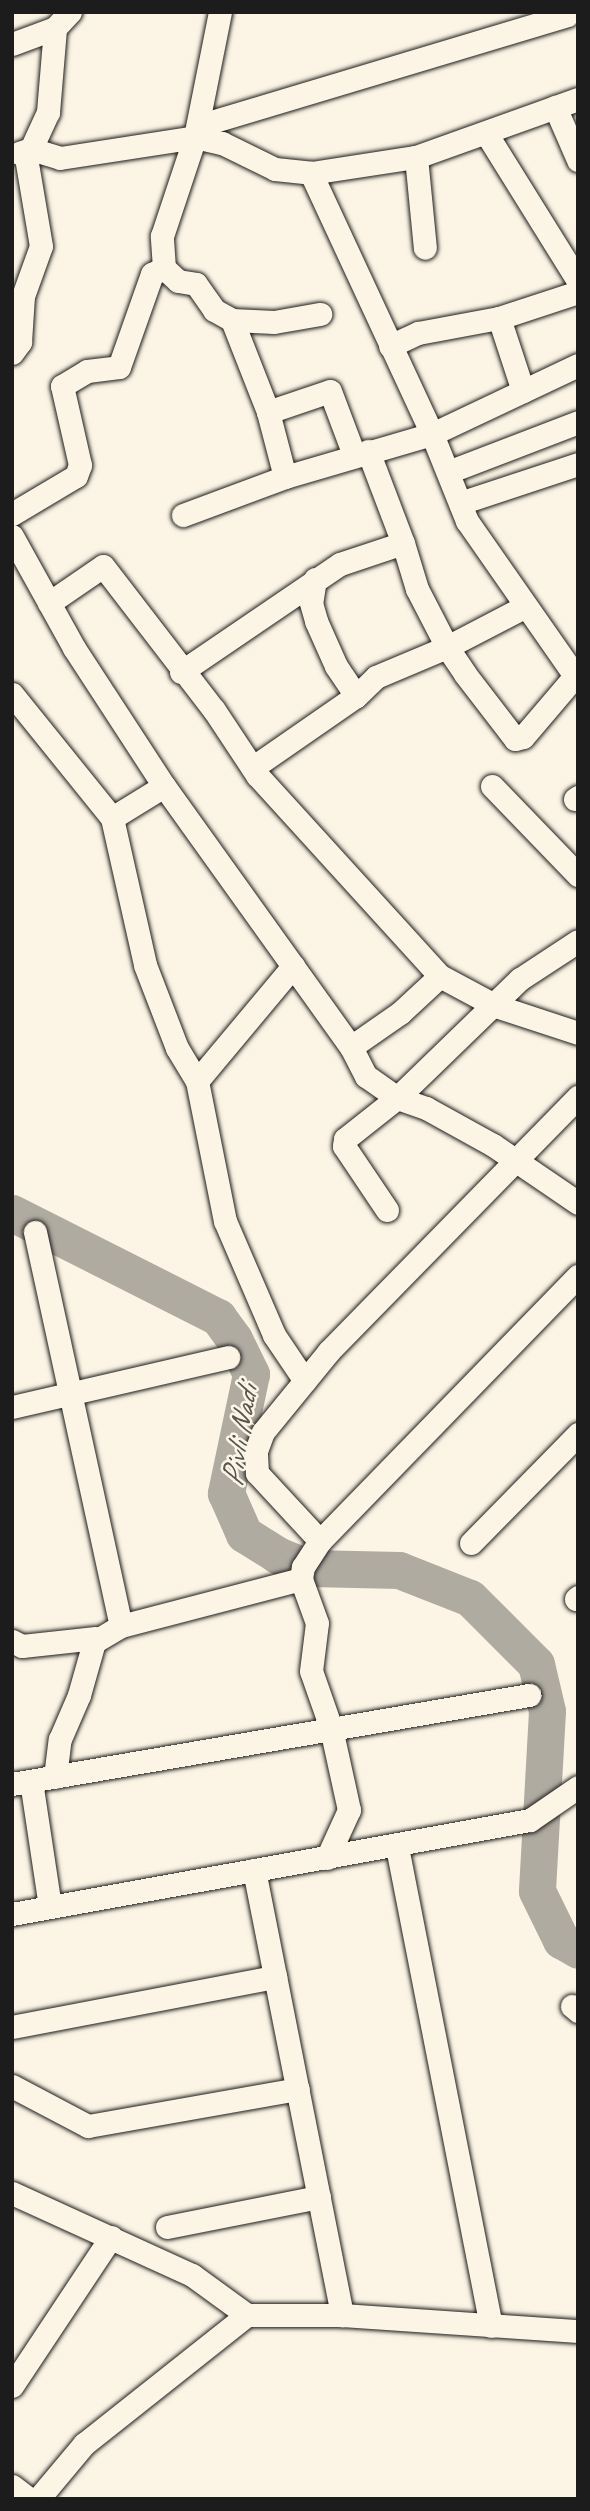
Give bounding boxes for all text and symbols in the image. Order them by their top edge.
water label: Pivli Nadi [213,1382,267,1490]

